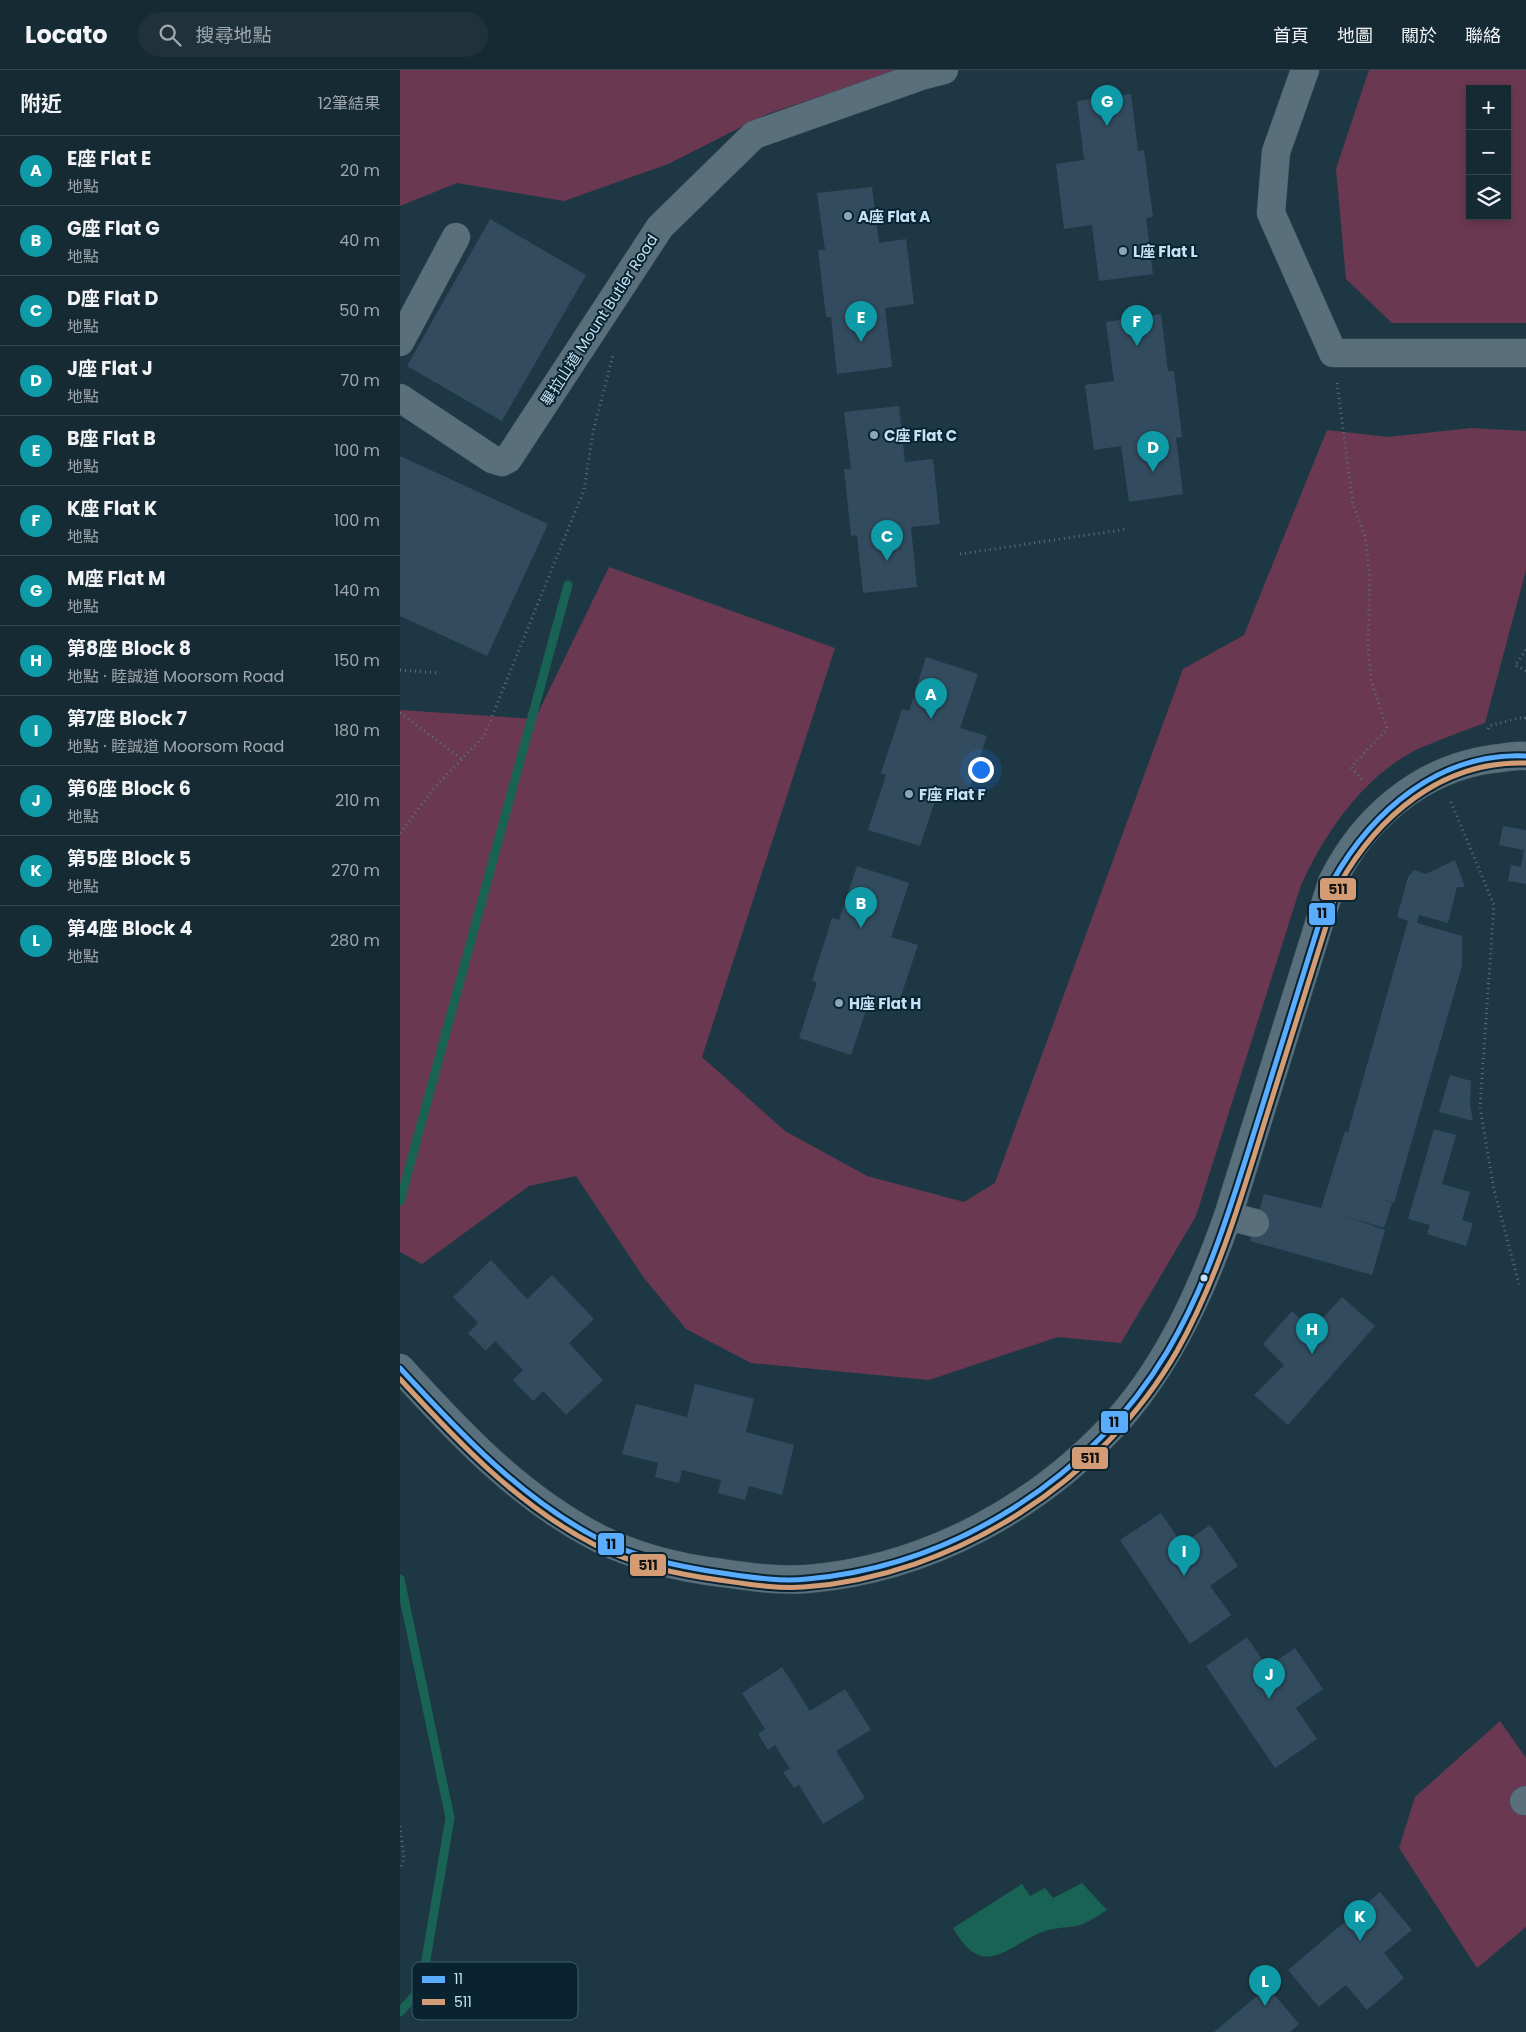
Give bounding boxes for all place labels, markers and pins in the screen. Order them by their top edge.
pin: G [1091,85,1123,126]
place label: A座 Flat A [858,206,930,227]
marker: A座 Flat A [842,210,854,222]
place label: L座 Flat L [1133,241,1198,262]
marker: L座 Flat L [1117,245,1129,257]
pin: E [845,301,877,342]
pin: F [1121,305,1153,346]
place label: C座 Flat C [884,425,957,446]
marker: C座 Flat C [868,429,880,441]
pin: D [1137,431,1169,472]
pin: C [871,520,903,561]
pin: A [915,678,947,719]
place label: F座 Flat F [919,784,986,805]
marker: F座 Flat F [903,788,915,800]
pin: B [845,887,877,928]
place label: H座 Flat H [849,993,921,1014]
marker: H座 Flat H [833,997,845,1009]
unlabelled marker [1199,1273,1209,1283]
pin: H [1296,1313,1328,1354]
pin: I [1168,1535,1200,1576]
pin: J [1253,1658,1285,1699]
pin: K [1344,1900,1376,1941]
pin: L [1249,1965,1281,2006]

